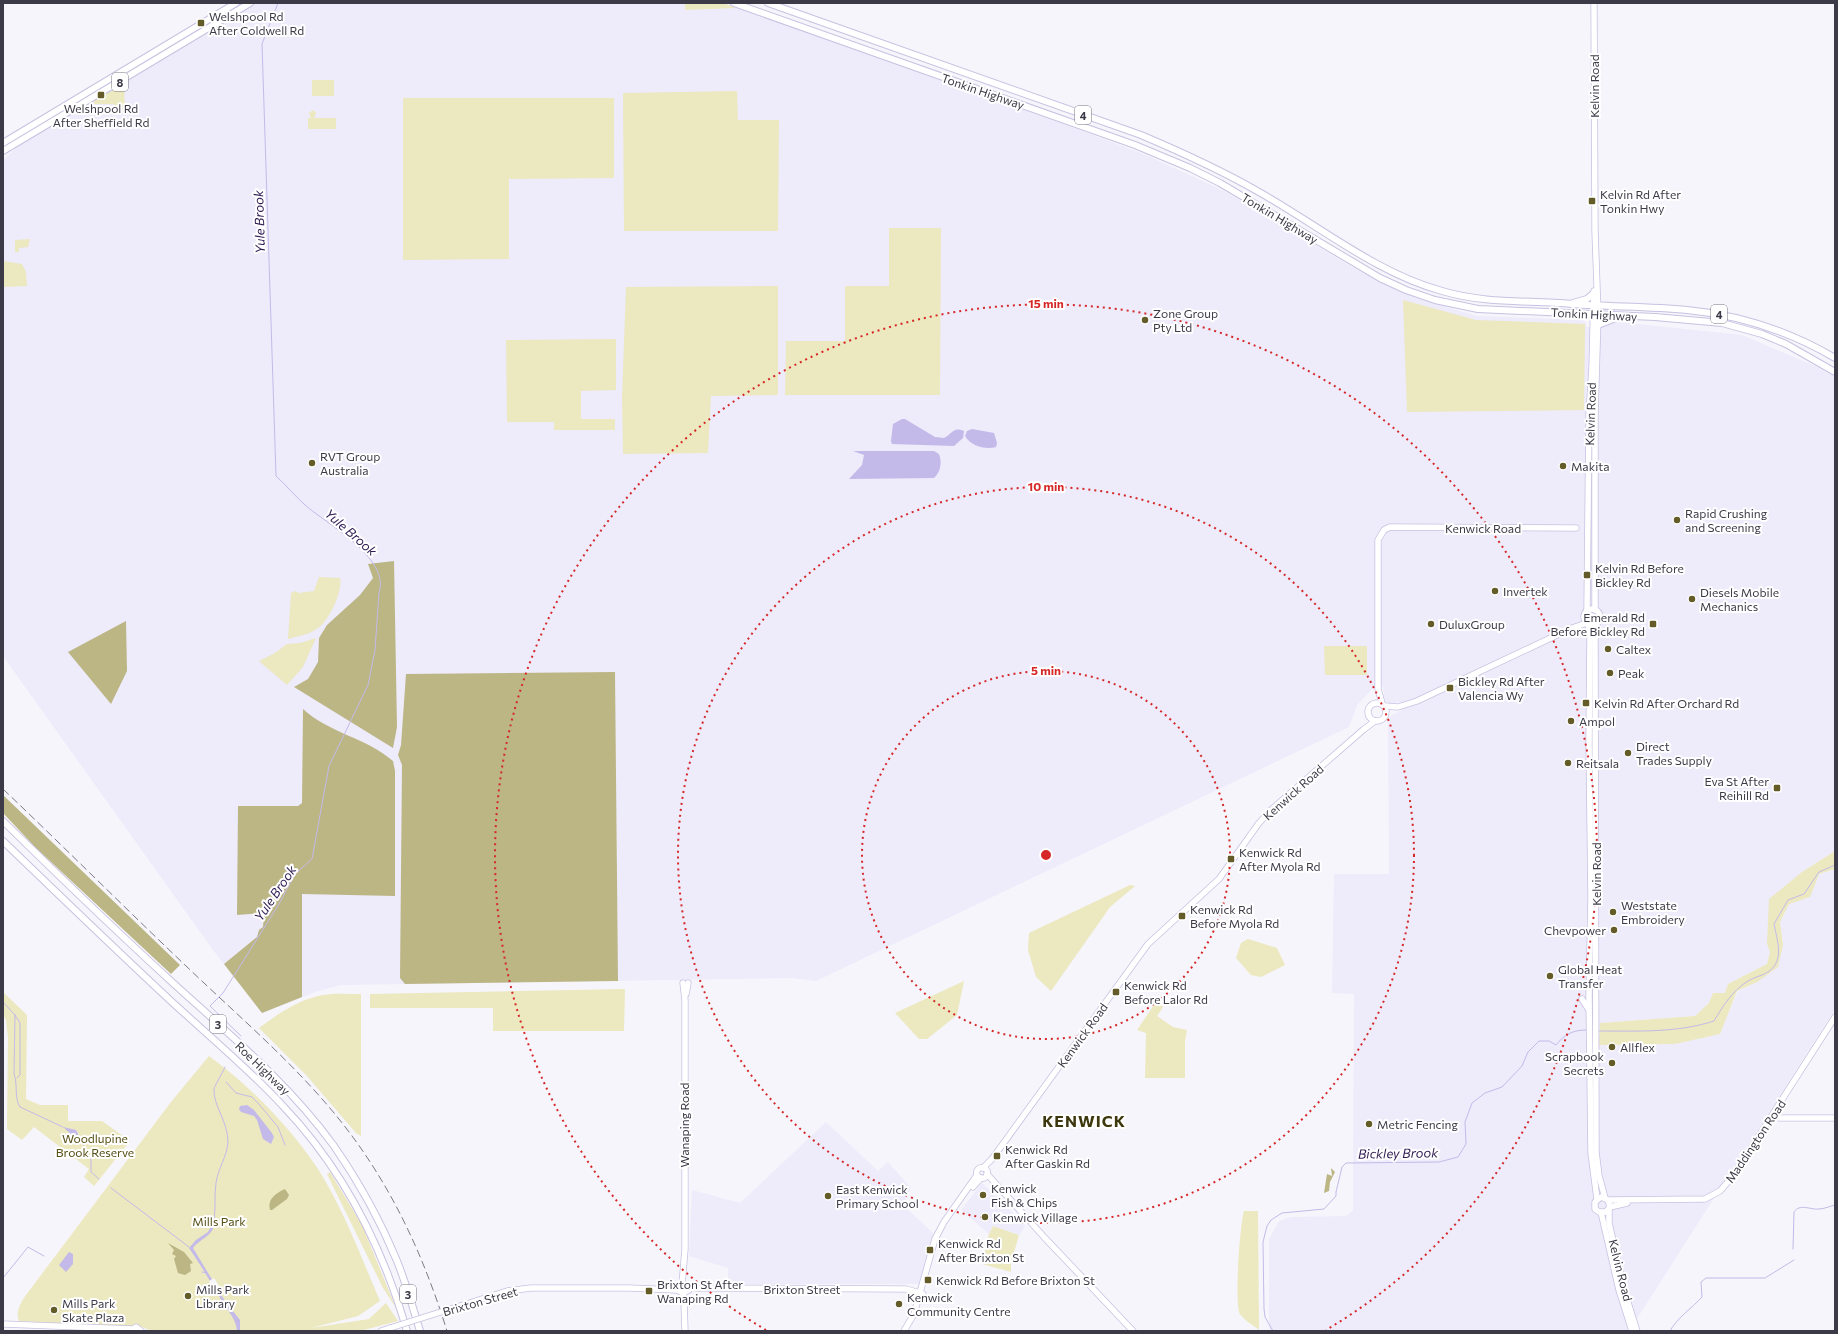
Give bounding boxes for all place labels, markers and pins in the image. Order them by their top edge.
place label: Welshpool Rd After Coldwell Rd [209,9,304,37]
marker: Welshpool Rd After Coldwell Rd [196,18,206,28]
marker: Welshpool Rd After Sheffield Rd [96,90,106,100]
place label: Welshpool Rd After Sheffield Rd [53,101,149,129]
place label: Kelvin Rd After Tonkin Hwy [1600,187,1681,215]
marker: Kelvin Rd After Tonkin Hwy [1587,196,1597,206]
place label: Zone Group Pty Ltd [1153,306,1218,334]
marker: Zone Group Pty Ltd [1140,315,1150,325]
place label: RVT Group Australia [320,449,380,477]
marker: RVT Group Australia [307,458,317,468]
place label: Makita [1571,459,1609,473]
marker: Makita [1558,461,1568,471]
place label: Rapid Crushing and Screening [1685,506,1768,534]
marker: Rapid Crushing and Screening [1672,515,1682,525]
place label: Kelvin Rd Before Bickley Rd [1595,561,1684,589]
marker: Kelvin Rd Before Bickley Rd [1582,570,1592,580]
place label: Invertek [1503,584,1548,598]
place label: Diesels Mobile Mechanics [1700,585,1779,613]
marker: Invertek [1490,586,1500,596]
marker: Diesels Mobile Mechanics [1687,594,1697,604]
place label: Emerald Rd Before Bickley Rd [1551,610,1645,638]
place label: DuluxGroup [1439,617,1505,631]
marker: DuluxGroup [1426,619,1436,629]
marker: Emerald Rd Before Bickley Rd [1648,619,1658,629]
place label: Caltex [1616,642,1652,656]
marker: Caltex [1603,644,1613,654]
place label: Peak [1618,666,1645,680]
marker: Peak [1605,668,1615,678]
place label: Bickley Rd After Valencia Wy [1458,674,1545,702]
marker: Bickley Rd After Valencia Wy [1445,683,1455,693]
place label: Kelvin Rd After Orchard Rd [1594,696,1739,710]
marker: Kelvin Rd After Orchard Rd [1581,698,1591,708]
place label: Ampol [1579,714,1615,728]
marker: Ampol [1566,716,1576,726]
place label: Direct Trades Supply [1636,739,1712,767]
marker: Direct Trades Supply [1623,748,1633,758]
place label: Reitsala [1576,756,1619,770]
marker: Reitsala [1563,758,1573,768]
place label: Eva St After Reihill Rd [1705,774,1769,802]
marker: Eva St After Reihill Rd [1772,783,1782,793]
place label: Kenwick Rd After Myola Rd [1239,845,1321,873]
centre of rings [1039,848,1053,862]
marker: Kenwick Rd After Myola Rd [1226,854,1236,864]
place label: Weststate Embroidery [1621,898,1685,926]
place label: Kenwick Rd Before Myola Rd [1190,902,1279,930]
marker: Weststate Embroidery [1608,907,1618,917]
marker: Kenwick Rd Before Myola Rd [1177,911,1187,921]
place label: Chevpower [1544,923,1606,937]
marker: Chevpower [1609,925,1619,935]
place label: Global Heat Transfer [1558,962,1622,990]
marker: Global Heat Transfer [1545,971,1555,981]
place label: Kenwick Rd Before Lalor Rd [1124,978,1208,1006]
marker: Kenwick Rd Before Lalor Rd [1111,987,1121,997]
place label: Allflex [1620,1040,1656,1054]
marker: Allflex [1607,1042,1617,1052]
place label: Scrapbook Secrets [1545,1049,1604,1077]
marker: Scrapbook Secrets [1607,1058,1617,1068]
place label: Metric Fencing [1377,1117,1458,1131]
marker: Metric Fencing [1364,1119,1374,1129]
place label: Kenwick Rd After Gaskin Rd [1005,1142,1090,1170]
marker: Kenwick Rd After Gaskin Rd [992,1151,1002,1161]
place label: Kenwick Fish & Chips [991,1181,1057,1209]
place label: East Kenwick Primary School [836,1182,919,1210]
marker: Kenwick Fish & Chips [978,1190,988,1200]
marker: East Kenwick Primary School [823,1191,833,1201]
place label: Kenwick Village [993,1210,1078,1224]
marker: Kenwick Village [980,1212,990,1222]
place label: Kenwick Rd After Brixton St [938,1236,1024,1264]
marker: Kenwick Rd After Brixton St [925,1245,935,1255]
place label: Kenwick Rd Before Brixton St [936,1273,1095,1287]
marker: Kenwick Rd Before Brixton St [923,1275,933,1285]
place label: Brixton St After Wanaping Rd [657,1277,743,1305]
place label: Mills Park Library [196,1282,250,1310]
marker: Brixton St After Wanaping Rd [644,1286,654,1296]
place label: Kenwick Community Centre [907,1290,1011,1318]
marker: Mills Park Library [183,1291,193,1301]
place label: Mills Park Skate Plaza [62,1296,124,1324]
marker: Kenwick Community Centre [894,1299,904,1309]
marker: Mills Park Skate Plaza [49,1305,59,1315]

